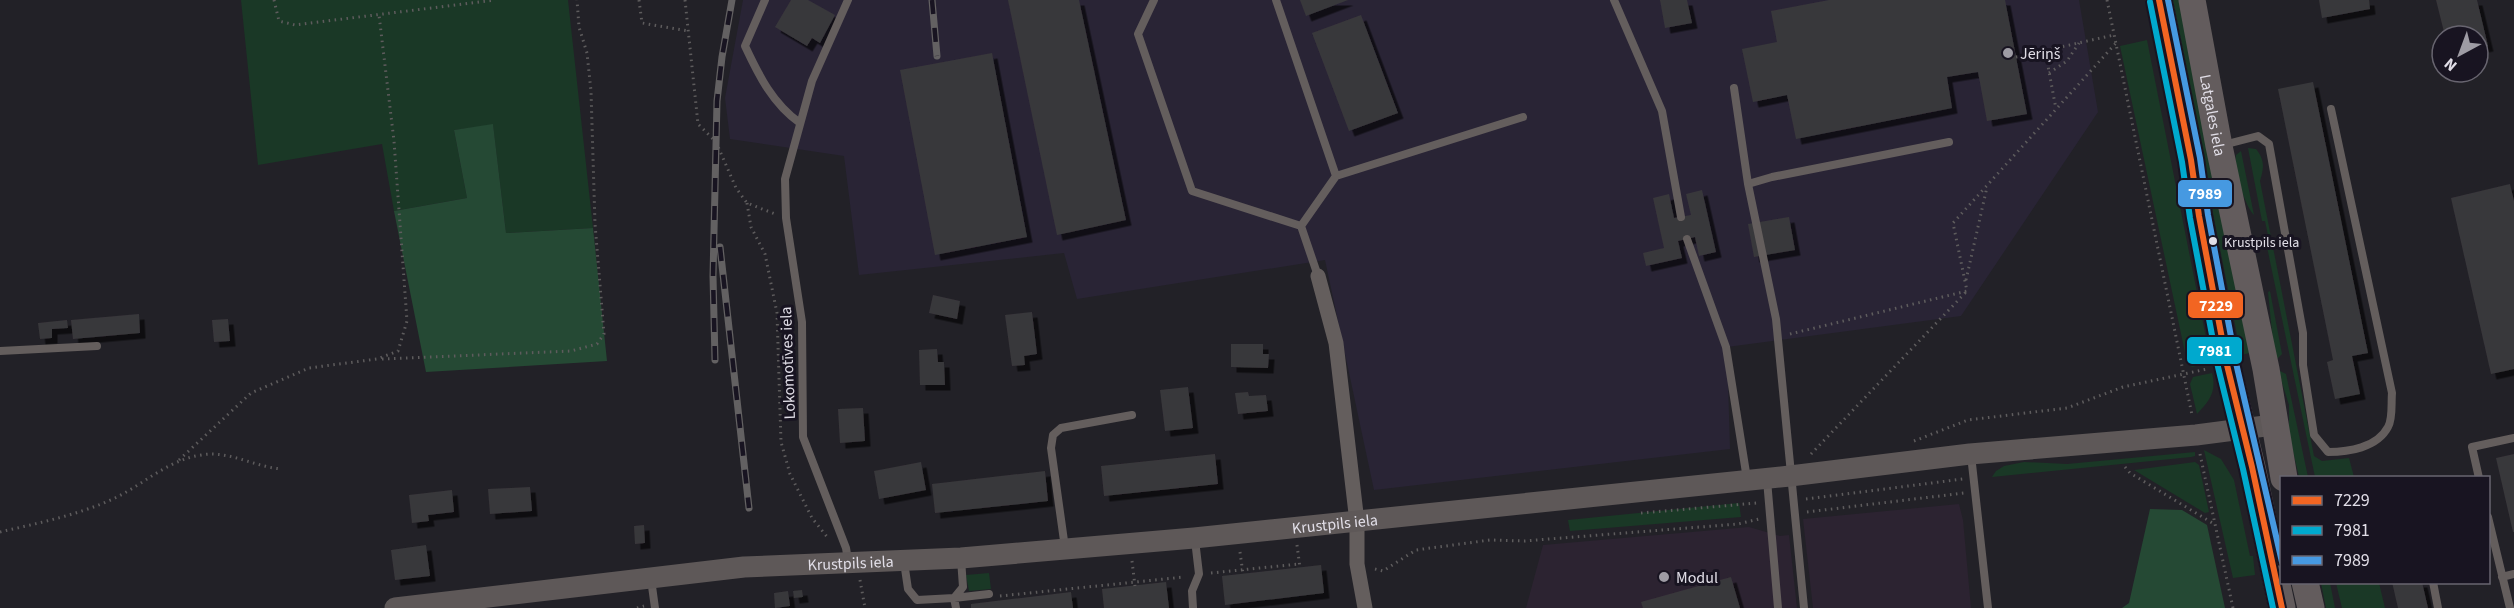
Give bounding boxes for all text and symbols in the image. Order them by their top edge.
north arrow [2430,24,2490,84]
place label: Jēriņš [2020,43,2061,65]
marker: Jēriņš [2001,46,2015,60]
text: N [2440,53,2462,76]
street label: Latgales iela [2194,73,2231,158]
line badge: 7989 [2177,179,2233,208]
text: 7989 [2188,183,2222,205]
place label: Krustpils iela [2224,233,2299,253]
marker: Krustpils iela [2207,235,2219,247]
line badge: 7229 [2187,291,2244,319]
text: 7229 [2199,295,2233,317]
street label: Lokomotīves iela [775,306,801,420]
line badge: 7981 [2186,336,2243,365]
text: 7981 [2198,340,2232,362]
legend [2280,476,2490,584]
text: 7229 [2334,488,2370,513]
street label: Krustpils iela [1291,509,1379,540]
text: 7981 [2334,518,2370,543]
text: 7989 [2334,548,2370,573]
street label: Krustpils iela [807,551,894,576]
place label: Modul [1676,567,1718,589]
marker: Modul [1657,570,1671,584]

